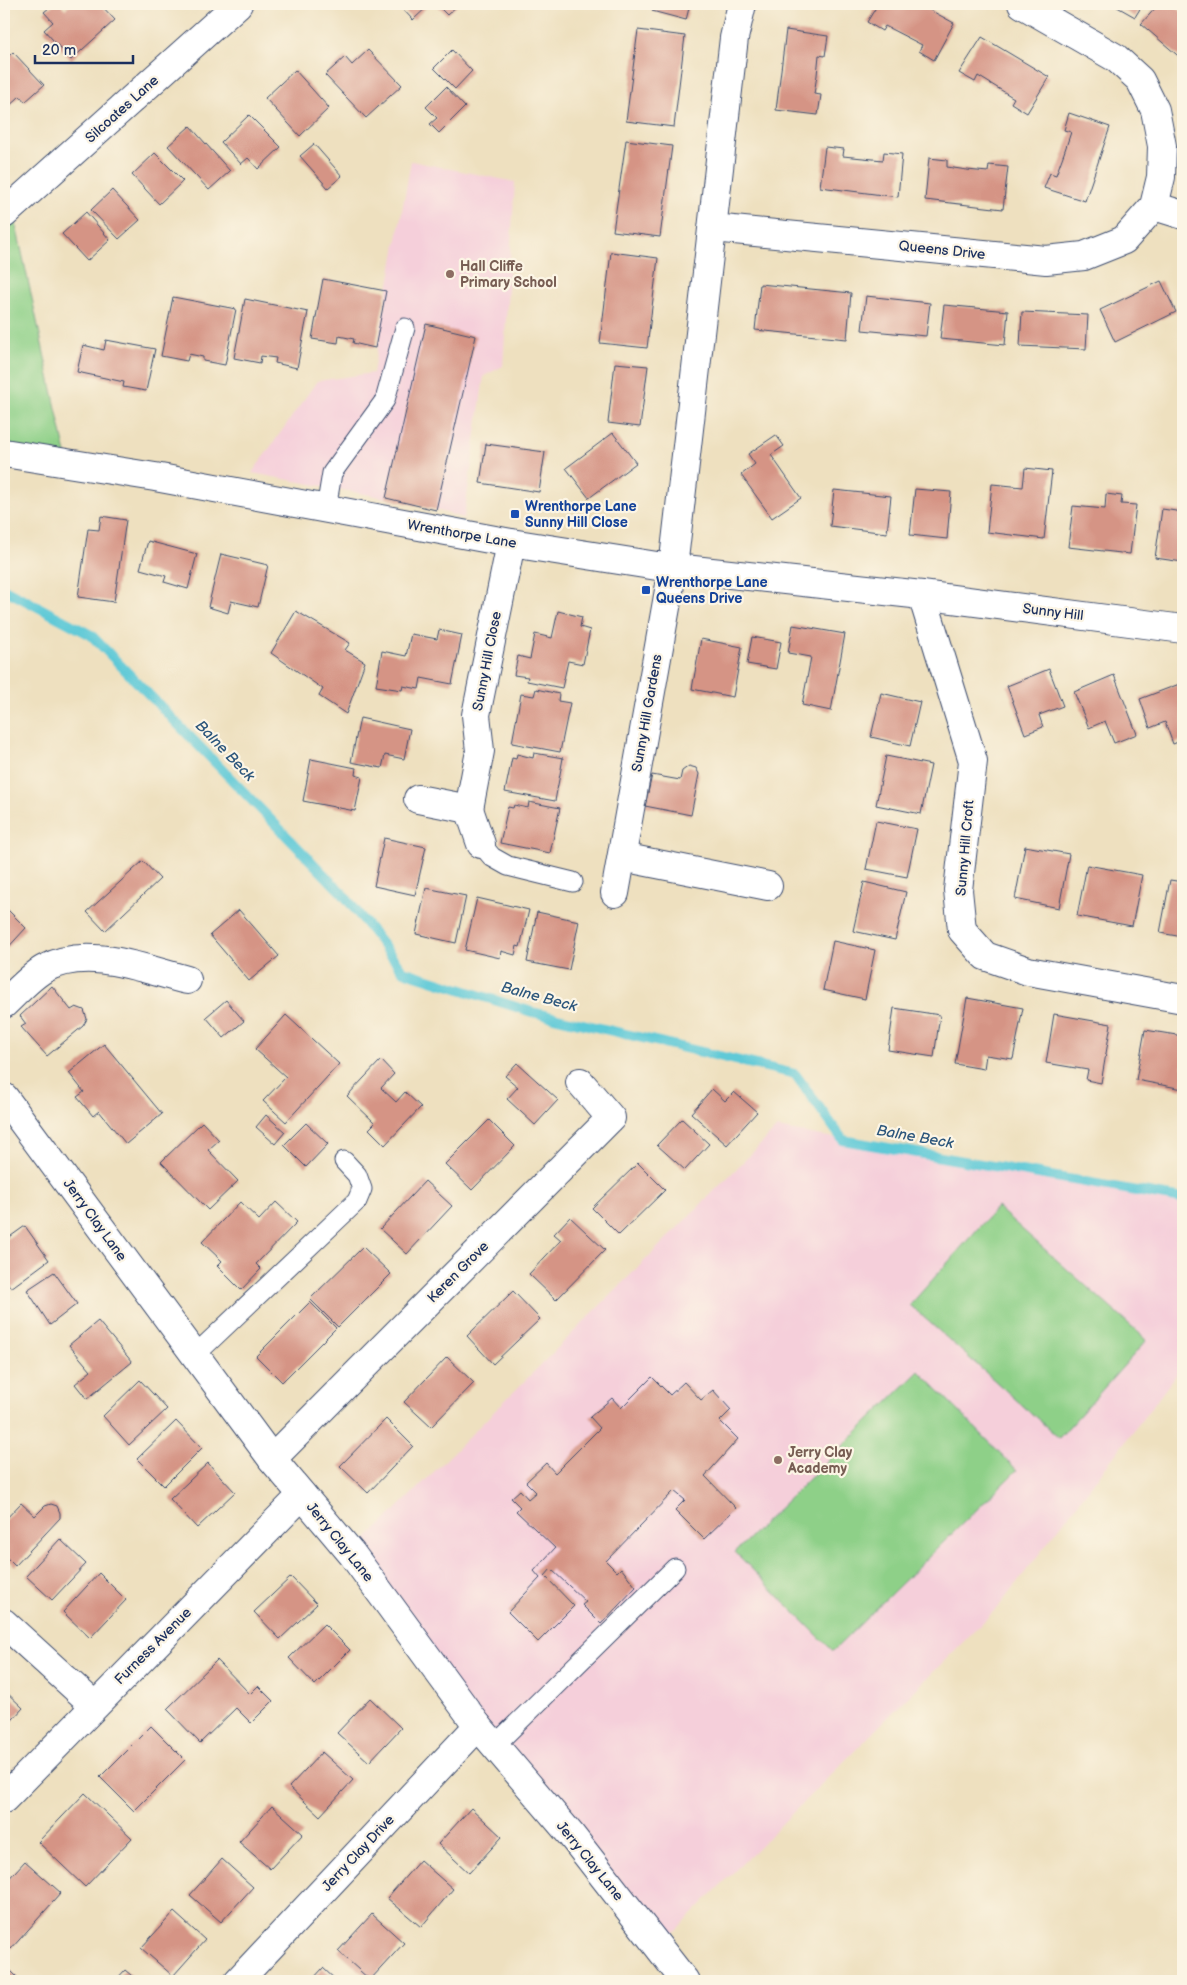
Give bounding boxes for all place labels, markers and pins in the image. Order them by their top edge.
place label: Hall Cliffe Primary School [460,258,557,291]
marker: Hall Cliffe Primary School [444,268,456,280]
place label: Wrenthorpe Lane Sunny Hill Close [525,498,637,531]
marker: Wrenthorpe Lane Sunny Hill Close [509,508,521,520]
place label: Wrenthorpe Lane Queens Drive [656,574,768,607]
marker: Wrenthorpe Lane Queens Drive [640,584,652,596]
place label: Jerry Clay Academy [787,1444,853,1477]
marker: Jerry Clay Academy [772,1454,784,1466]

